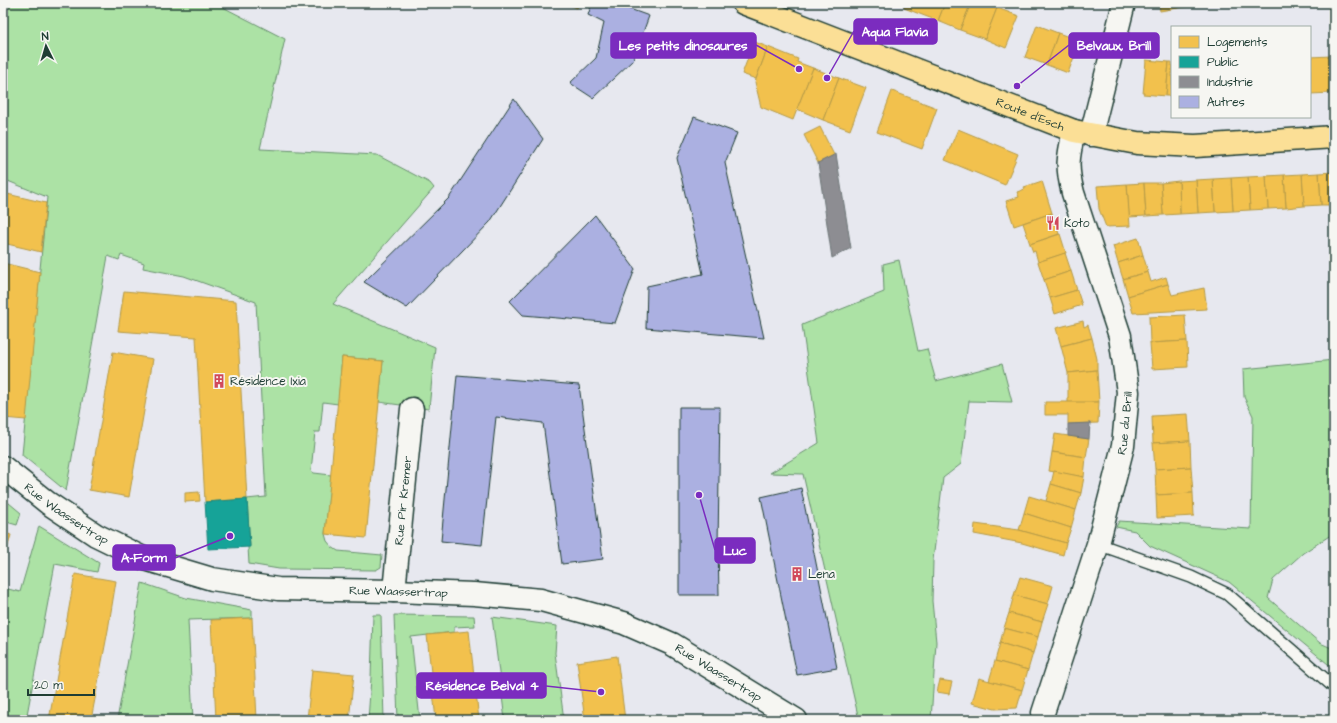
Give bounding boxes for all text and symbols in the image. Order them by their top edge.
callout: Aqua Flavia [854,19,937,44]
text: Aqua Flavia [862,23,929,42]
north arrow [26,26,66,66]
legend [1171,26,1311,118]
text: N [41,29,49,44]
callout: Les petits dinosaures [611,33,756,58]
callout: Belvaux, Brill [1069,33,1159,58]
text: Logements [1207,34,1267,52]
text: Les petits dinosaures [618,37,748,56]
text: Belvaux, Brill [1077,37,1151,55]
text: Public [1207,54,1239,71]
text: Industrie [1207,74,1253,91]
street label: Route d'Esch [993,94,1067,136]
text: Autres [1207,94,1245,111]
restaurant icon: Koto [1045,215,1061,231]
place label: Koto [1064,215,1090,232]
building icon: Résidence Ixia [211,373,227,389]
place label: Résidence Ixia [230,373,306,390]
street label: Rue du Brill [1113,390,1137,457]
street label: Rue Pir Kremer [391,455,416,546]
street label: Rue Waassertrap [20,479,112,549]
callout: Luc [715,538,755,563]
text: Luc [723,542,748,560]
callout: A-Form [113,545,175,570]
text: A-Form [121,549,168,567]
building icon: Lena [789,566,805,582]
place label: Lena [808,566,835,583]
street label: Rue Waassertrap [349,582,448,602]
street label: Rue Waassertrap [672,640,765,706]
scale bar [28,671,94,697]
callout: Résidence Belval 4 [417,673,546,698]
text: 20 m [34,677,63,694]
text: Résidence Belval 4 [425,677,539,695]

